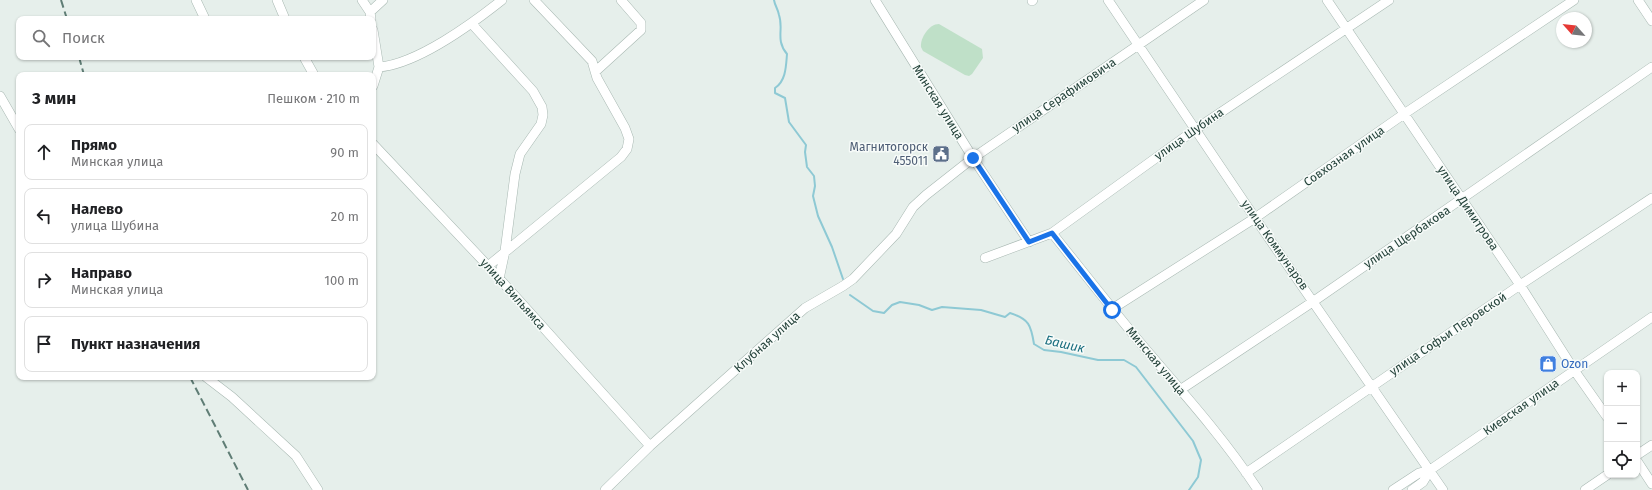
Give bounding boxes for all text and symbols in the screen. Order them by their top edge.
north arrow [1556,12,1592,48]
search box [16,16,376,60]
icon: search [30,27,52,49]
text: Поиск [62,29,105,47]
street label: улица Серафимовича [1009,55,1119,135]
street label: Минская улица [909,62,967,142]
text: 3 мин [32,88,76,109]
text: Пешком · 210 m [267,91,360,106]
street label: улица Шубина [1152,105,1226,163]
street label: Совхозная улица [1301,123,1387,189]
text: Прямо [71,136,117,154]
place label: Магнитогорск 455011 [850,140,929,168]
icon: ahead [33,141,55,163]
public building icon: Магнитогорск 455011 [931,144,951,164]
text: 90 m [330,145,359,160]
route end [964,149,982,167]
text: Минская улица [71,154,163,169]
street label: улица Димитрова [1434,163,1502,253]
street label: улица Коммунаров [1239,197,1312,293]
text: Налево [71,200,123,218]
street label: улица Щербакова [1361,203,1453,271]
icon: left [33,205,55,227]
text: 20 m [331,209,359,224]
text: улица Шубина [71,218,159,233]
street label: улица Вильямса [477,256,549,332]
text: Направо [71,264,132,282]
icon: right [33,269,55,291]
text: 100 m [324,273,359,288]
text: Минская улица [71,282,163,297]
street label: улица Софьи Перовской [1387,290,1509,378]
route start [1103,301,1121,319]
street label: Клубная улица [731,309,803,375]
street label: Минская улица [1123,324,1189,398]
water label: Башик [1044,332,1086,356]
icon: arrive [33,333,55,355]
text: Пункт назначения [71,335,200,353]
shop icon: Ozon [1538,354,1558,374]
place label: Ozon [1561,357,1588,371]
map controls [1604,370,1640,478]
button: + [1604,370,1640,406]
street label: Киевская улица [1481,376,1561,438]
button: − [1604,406,1640,442]
button: locate [1604,442,1640,478]

